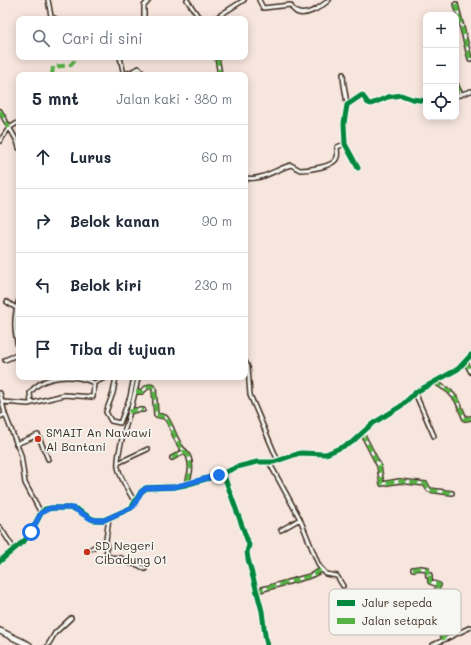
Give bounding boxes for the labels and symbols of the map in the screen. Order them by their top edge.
place label: SMAIT An Nawawi Al Bantani [46,424,151,454]
marker: SMAIT An Nawawi Al Bantani [33,434,43,444]
route end [210,466,228,484]
route start [22,523,40,541]
place label: SD Negeri Cibadung 01 [95,537,167,567]
marker: SD Negeri Cibadung 01 [82,547,92,557]
legend [329,589,461,635]
text: Jalur sepeda [362,595,432,610]
text: Jalan setapak [362,613,438,628]

